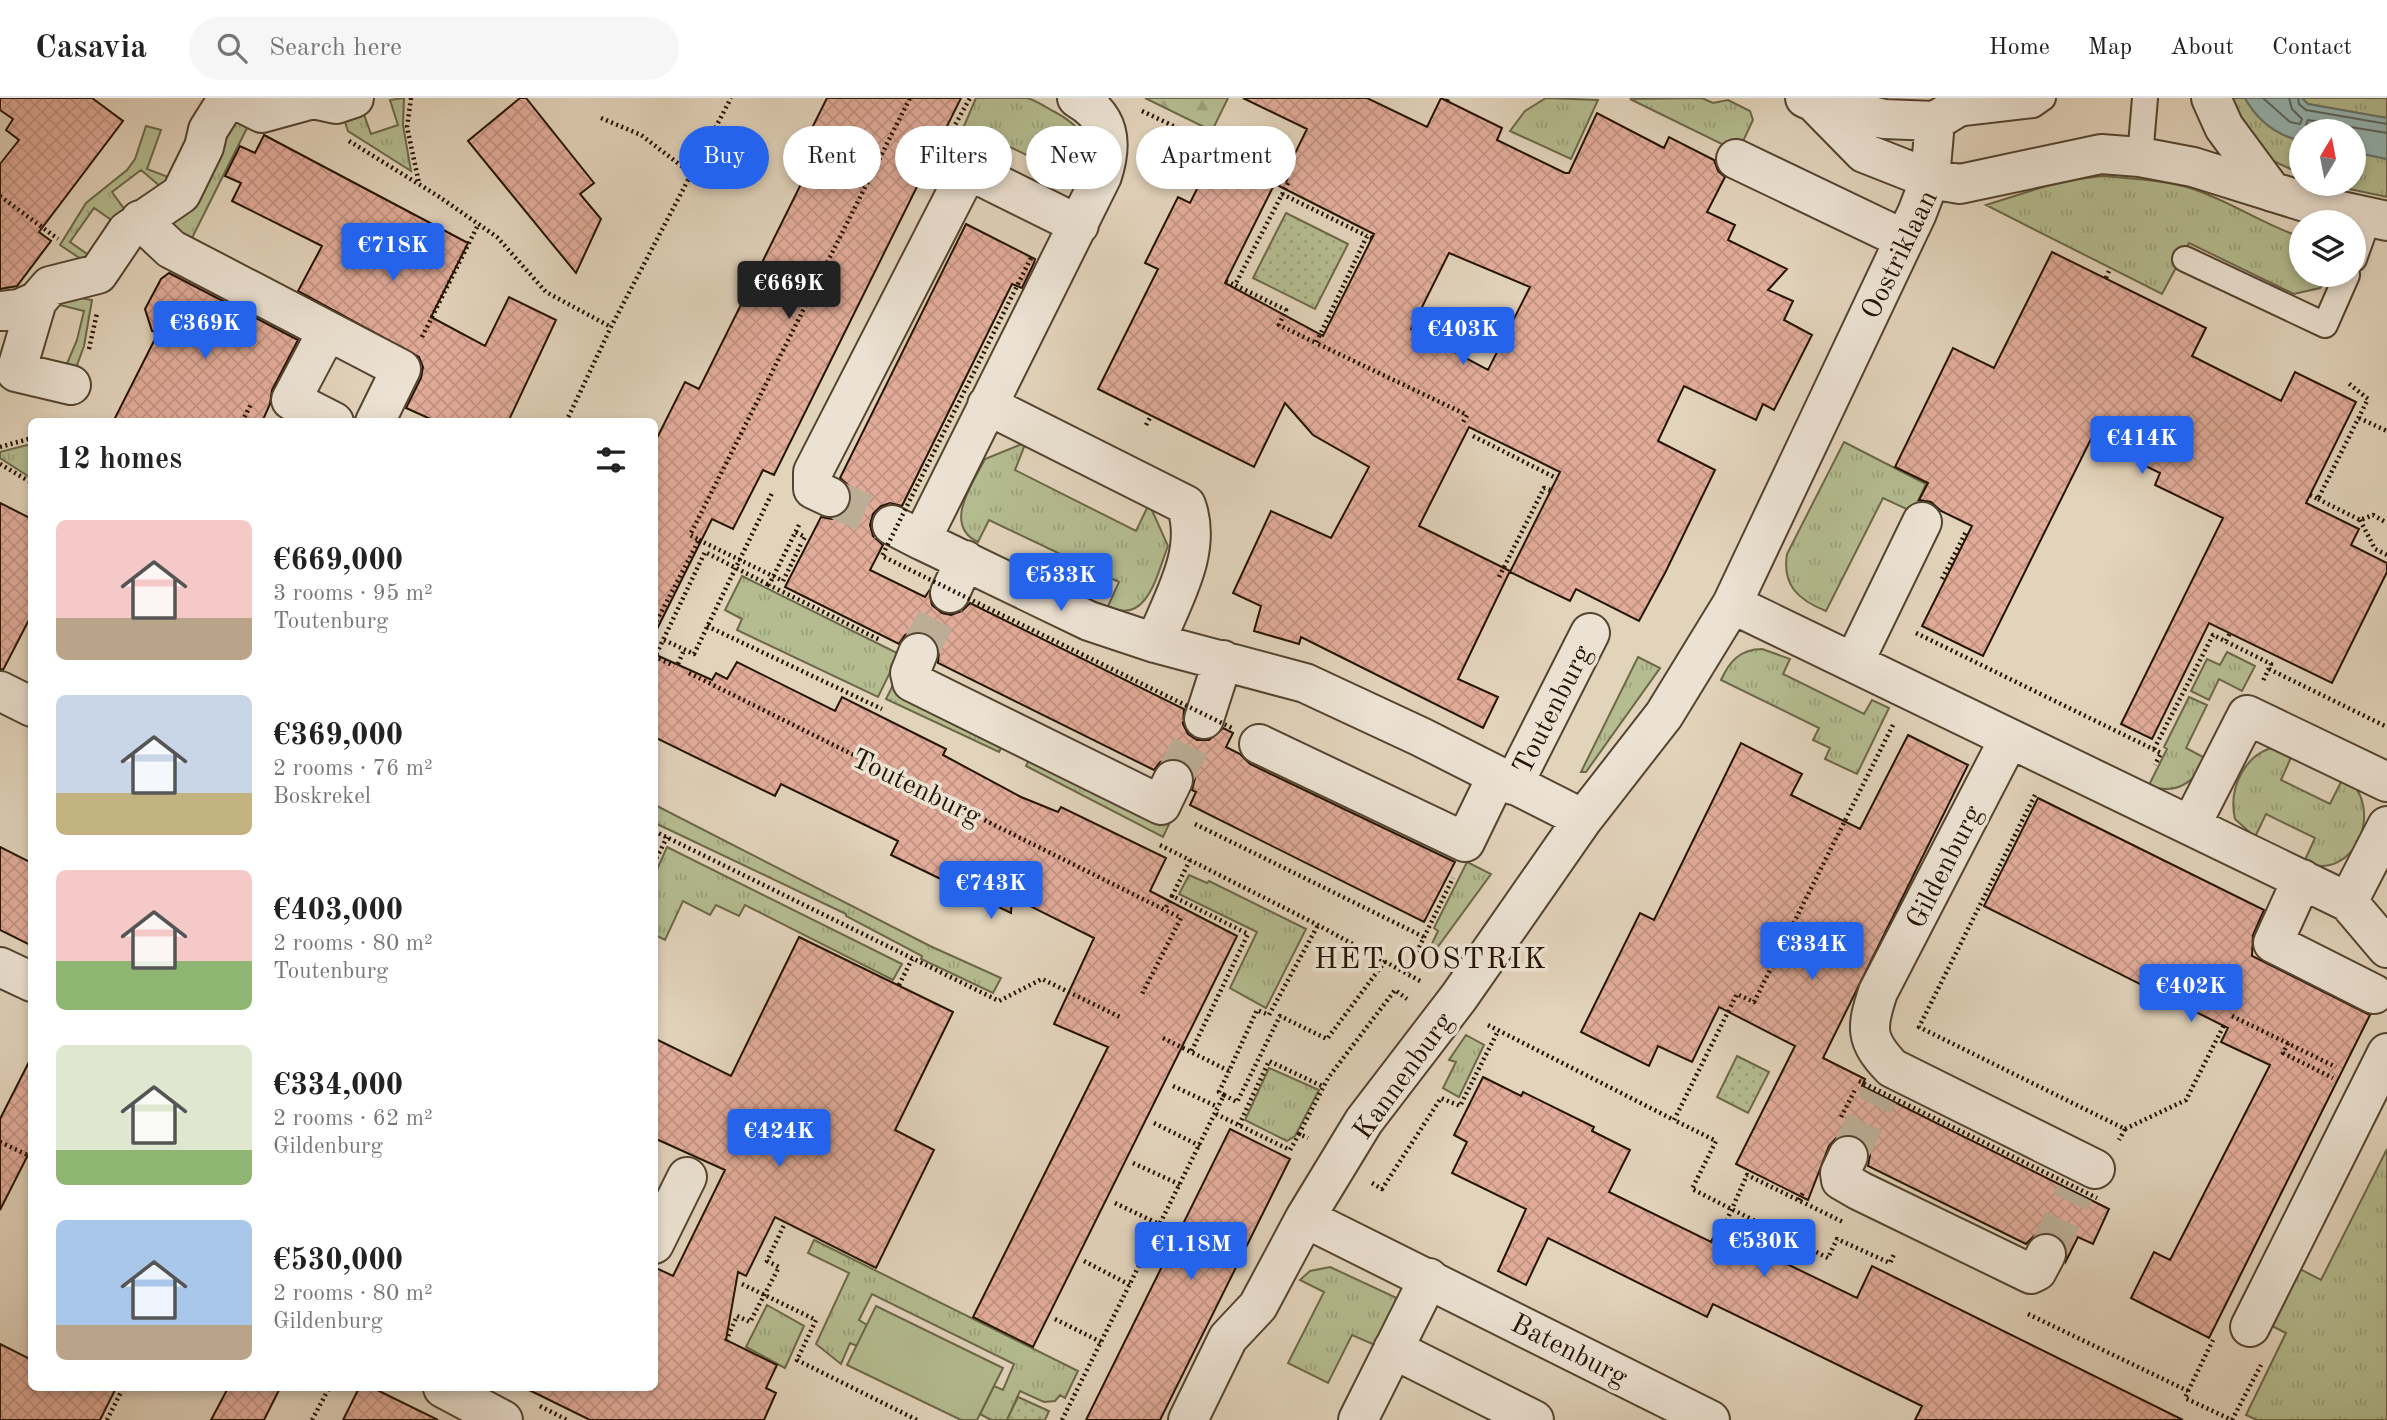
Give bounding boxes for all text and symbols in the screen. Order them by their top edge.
search box [189,17,679,80]
icon: search [213,29,251,67]
text: Casavia [35,32,147,65]
text: Search here [269,35,402,61]
text: Home [1989,36,2050,60]
text: Map [2088,36,2132,60]
text: About [2170,36,2234,60]
text: Contact [2272,36,2352,60]
north arrow [2289,119,2366,196]
map controls [2289,119,2366,287]
chip: Buy [679,126,769,189]
chip: Rent [783,126,881,189]
chip: Filters [895,126,1012,189]
chip: New [1026,126,1122,189]
chip: Apartment [1136,126,1296,189]
street label: Oostriklaan [1858,187,1944,324]
button: layers [2289,210,2366,287]
pin: €718K [344,223,442,283]
text: €718K [357,234,429,257]
pin: €669K [740,262,838,321]
text: €669K [753,272,825,295]
pin: €369K [156,302,254,361]
pin: €403K [1414,308,1512,367]
text: €369K [169,312,241,335]
text: €403K [1427,318,1499,341]
pin: €414K [2093,416,2191,476]
text: €414K [2106,427,2178,450]
icon: filters [592,441,630,479]
text: 12 homes [56,445,182,475]
text: €669,000 [273,546,403,576]
icon: home [112,548,196,632]
pin: €533K [1012,554,1110,613]
text: €533K [1025,564,1097,587]
text: 3 rooms · 95 m² [273,582,433,605]
text: Toutenburg [273,610,389,633]
street label: Toutenburg [1509,641,1598,779]
text: €369,000 [273,721,403,751]
icon: home [112,723,196,807]
street label: Toutenburg [846,745,985,832]
text: 2 rooms · 76 m² [273,757,433,780]
text: Boskrekel [273,785,371,808]
street label: Gildenburg [1903,801,1989,933]
pin: €743K [942,862,1040,921]
text: €743K [955,872,1027,895]
text: €403,000 [273,896,403,926]
icon: home [112,898,196,982]
pin: €334K [1763,922,1861,982]
text: 2 rooms · 80 m² [273,932,433,955]
text: €334K [1776,933,1848,956]
district label: HET OOSTRIK [1314,945,1548,975]
text: Toutenburg [273,960,389,983]
pin: €402K [2142,964,2240,1024]
text: €402K [2155,975,2227,998]
street label: Kannenburg [1349,1008,1460,1145]
text: €334,000 [273,1071,403,1101]
icon: home [112,1073,196,1157]
text: 2 rooms · 62 m² [273,1107,433,1130]
pin: €424K [730,1110,828,1169]
text: €424K [743,1120,815,1143]
text: Gildenburg [273,1135,383,1158]
pin: €530K [1715,1220,1813,1279]
pin: €1.18M [1134,1222,1248,1282]
text: €530K [1728,1230,1800,1253]
text: €1.18M [1151,1233,1231,1256]
text: €530,000 [273,1246,403,1276]
icon: home [112,1248,196,1332]
text: 2 rooms · 80 m² [273,1282,433,1305]
text: Gildenburg [273,1310,383,1333]
street label: Batenburg [1506,1310,1632,1393]

